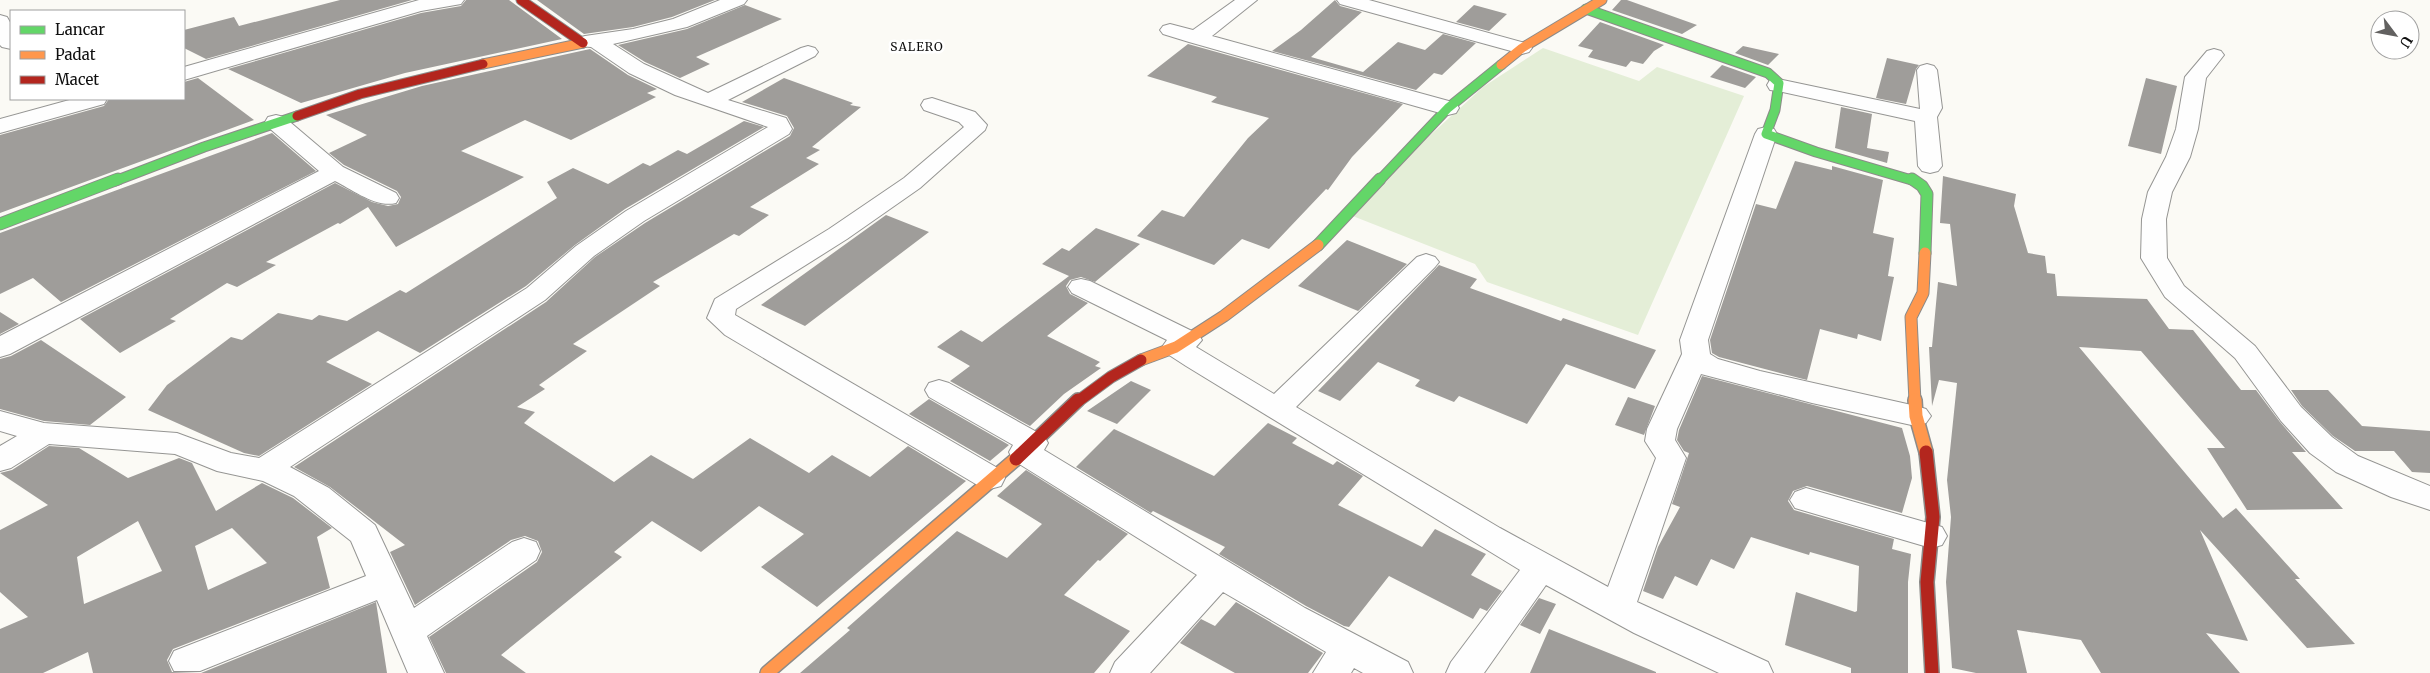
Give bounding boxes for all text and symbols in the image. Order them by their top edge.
legend [10,10,185,100]
north arrow [2370,10,2420,60]
text: Lancar [55,20,105,39]
text: U [2395,33,2416,52]
district label: SALERO [890,39,944,54]
text: Padat [55,45,96,64]
text: Macet [55,70,99,89]

